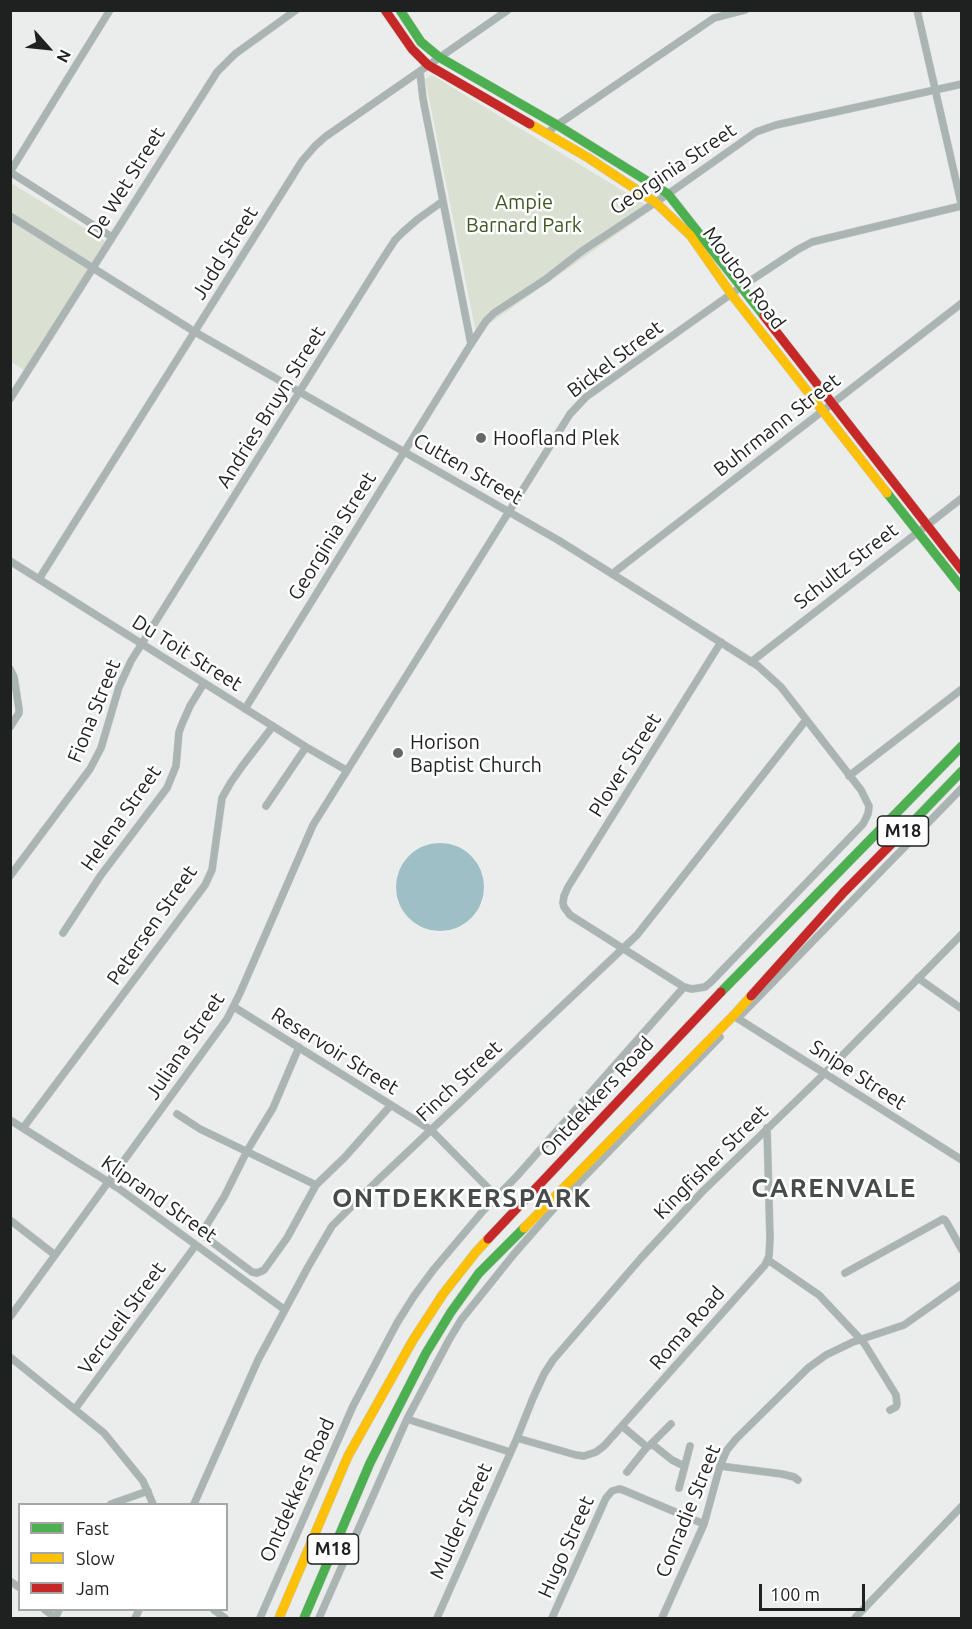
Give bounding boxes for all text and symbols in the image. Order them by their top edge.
north arrow [18,18,78,78]
text: N [53,47,75,66]
street label: Georginia Street [605,118,741,220]
street label: De Wet Street [82,123,170,243]
park label: Ampie Barnard Park [466,190,582,237]
street label: Judd Street [187,202,263,304]
street label: Mouton Road [698,222,790,334]
street label: Bickel Street [563,315,667,403]
street label: Andries Bruyn Street [212,322,330,492]
street label: Buhrmann Street [709,368,845,482]
place label: Hoofland Plek [493,426,620,450]
street label: Cutten Street [409,428,527,510]
marker: Hoofland Plek [474,431,488,445]
street label: Georginia Street [283,467,381,605]
street label: Schultz Street [789,518,903,614]
street label: Du Toit Street [128,610,246,696]
street label: Fiona Street [62,656,126,766]
street label: Plover Street [584,709,666,821]
place label: Horison Baptist Church [410,730,542,777]
marker: Horison Baptist Church [391,746,405,760]
street label: Helena Street [76,761,166,875]
road number: M18 [878,816,928,846]
street label: Petersen Street [102,861,202,989]
street label: Juliana Street [140,988,230,1104]
street label: Reservoir Street [267,1002,403,1100]
street label: Ontdekkers Road [535,1032,659,1162]
street label: Finch Street [411,1035,507,1127]
street label: Snipe Street [805,1035,911,1115]
street label: Kingfisher Street [649,1100,773,1224]
street label: Kliprand Street [97,1150,221,1248]
district label: CARENVALE [751,1172,917,1204]
district label: ONTDEKKERSPARK [332,1182,592,1214]
street label: Vercueil Street [73,1257,171,1379]
street label: Roma Road [644,1282,730,1374]
street label: Ontdekkers Road [254,1414,340,1566]
street label: Conradie Street [650,1441,726,1581]
street label: Mulder Street [425,1459,497,1583]
street label: Hugo Street [533,1492,599,1602]
legend [18,1503,228,1611]
text: Fast [76,1518,109,1538]
road number: M18 [308,1534,358,1564]
text: Slow [76,1548,115,1568]
scale bar [762,1572,868,1610]
text: Jam [76,1578,110,1598]
text: 100 m [770,1584,820,1604]

